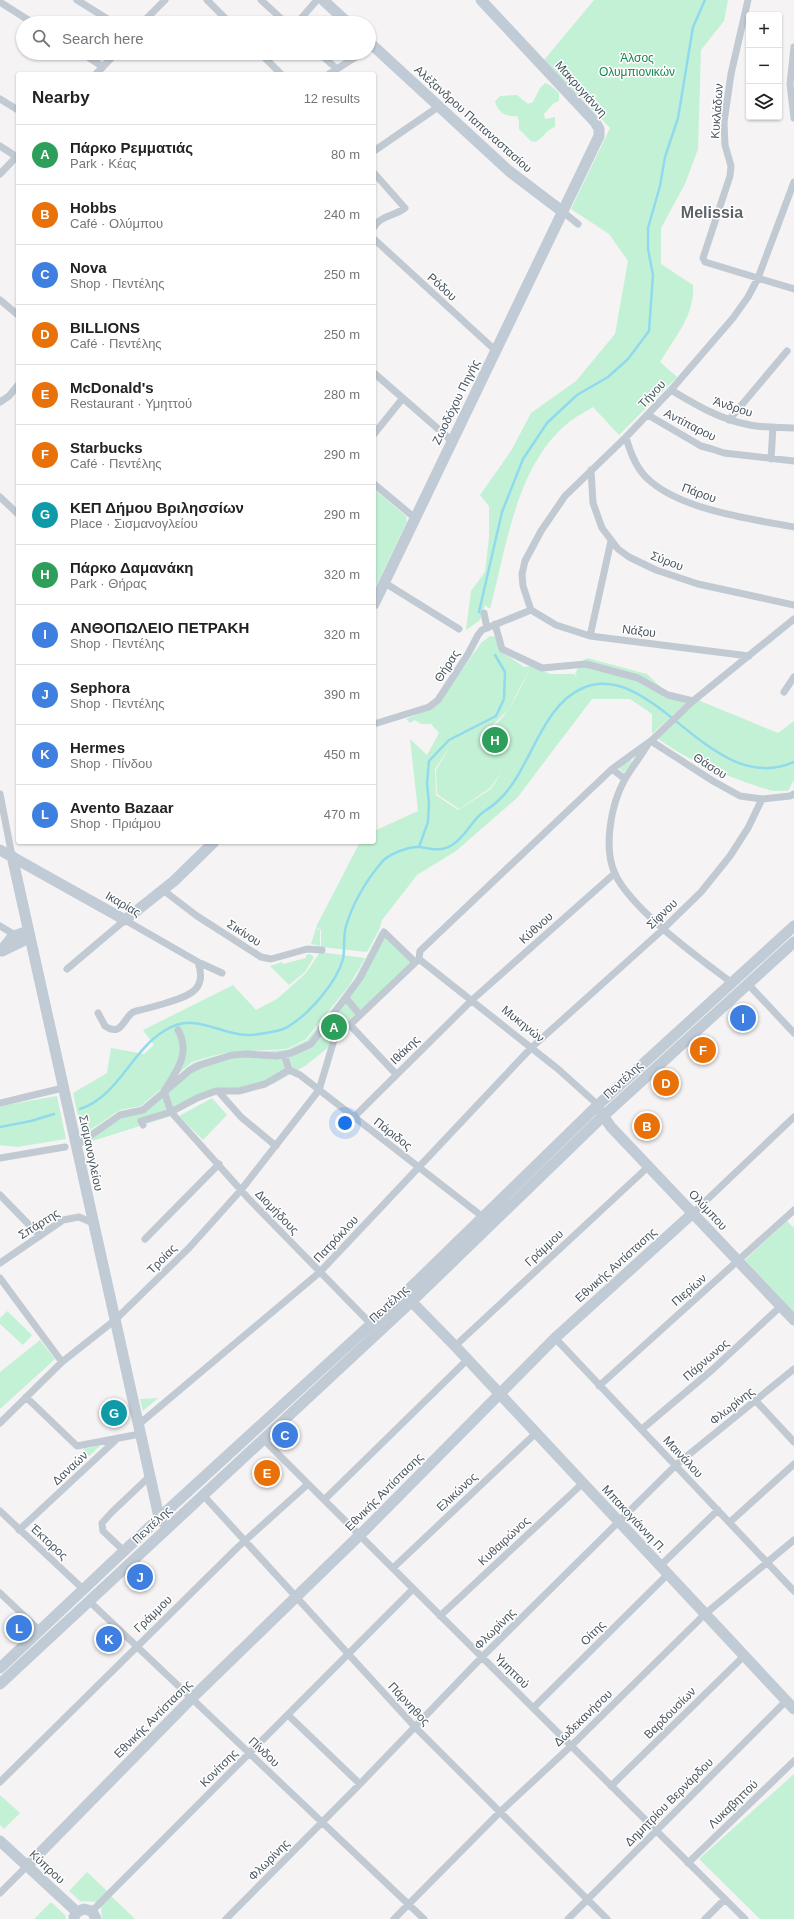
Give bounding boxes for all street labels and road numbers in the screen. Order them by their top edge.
street label: Μακρυγιάννη [552,58,610,120]
street label: Αλέξανδρου Παπαναστασίου [411,63,535,175]
street label: Κυκλάδων [708,83,726,139]
street label: Ρόδου [424,270,460,304]
street label: Ζωοδόχου Πηγής [429,357,483,447]
street label: Τήνου [636,377,668,411]
street label: Άνδρου [712,394,754,420]
street label: Αντίπαρου [662,406,718,444]
street label: Πάρου [680,480,718,506]
street label: Σύρου [649,548,685,574]
street label: Νάξου [621,622,657,640]
street label: Θήρας [431,647,463,685]
street label: Θάσου [691,750,729,782]
street label: Ικαρίας [103,888,143,920]
street label: Σίφνου [644,896,680,932]
street label: Κύθνου [516,909,556,947]
street label: Σικίνου [224,917,264,949]
street label: Μυκηνών [499,1003,547,1045]
street label: Ιθάκης [387,1033,423,1067]
street label: Πεντέλης [600,1058,646,1102]
street label: Σισμανογλείου [76,1114,106,1192]
street label: Πάριδος [371,1115,415,1153]
street label: Διομήδους [252,1187,302,1237]
street label: Ολύμπου [686,1187,730,1233]
street label: Σπάρτης [16,1206,62,1242]
street label: Πατρόκλου [311,1213,361,1265]
street label: Εθνικής Αντίστασης [573,1225,660,1305]
street label: Γράμμου [522,1227,566,1269]
street label: Τροίας [144,1241,180,1277]
street label: Πιερίων [669,1271,709,1309]
street label: Πεντέλης [366,1282,412,1326]
street label: Πάρνωνος [680,1336,732,1384]
street label: Φλωρίνης [707,1384,757,1428]
street label: Μαινάλου [660,1433,706,1481]
street label: Δαναών [49,1448,91,1488]
street label: Εθνικής Αντίστασης [342,1450,426,1534]
street label: Ελικώνος [434,1470,480,1514]
street label: Μπακογιάννη Π. [599,1482,669,1556]
street label: Πεντέλης [129,1503,175,1547]
street label: Κυθαιρώνος [475,1513,533,1568]
street label: Έκτορος [27,1521,71,1563]
street label: Γράμμου [131,1592,175,1636]
street label: Φλωρίνης [471,1605,519,1653]
street label: Οίτης [578,1618,608,1648]
street label: Υμηττού [492,1651,532,1691]
street label: Εθνικής Αντίστασης [111,1677,195,1761]
street label: Πάρνηθος [385,1679,433,1729]
street label: Βαρδουσίων [641,1684,699,1742]
street label: Δωδεκανήσου [551,1687,615,1749]
street label: Πίνδου [246,1734,282,1770]
street label: Κονίτσης [197,1746,241,1790]
street label: Δημητρίου Βερνάρδου [622,1755,716,1849]
street label: Λυκαβηττού [705,1777,761,1831]
street label: Φλωρίνης [245,1836,293,1884]
street label: Κύπρου [27,1847,67,1887]

